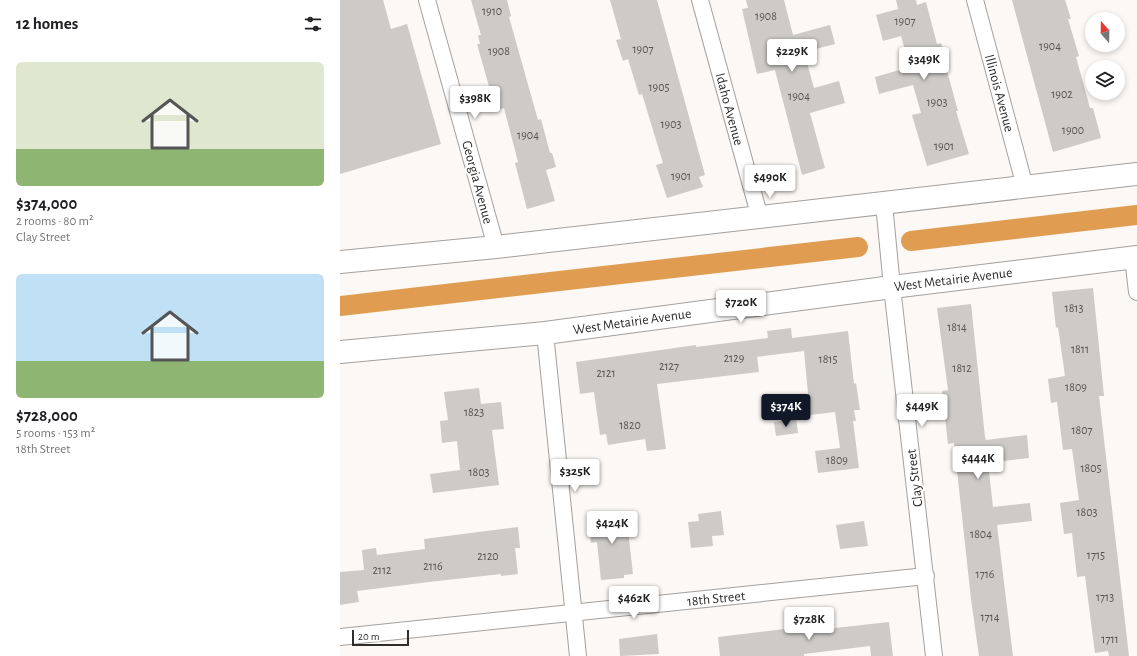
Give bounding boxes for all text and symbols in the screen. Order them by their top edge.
house number: 1910 [482,5,502,17]
house number: 1908 [755,10,777,22]
north arrow [1085,12,1125,52]
map controls [1085,12,1125,100]
icon: filters [302,13,324,35]
text: 12 homes [16,15,78,32]
house number: 1907 [894,15,916,27]
pin: $229K [764,39,820,73]
house number: 1904 [1039,40,1061,52]
house number: 1907 [632,43,654,55]
house number: 1908 [488,45,510,57]
text: $229K [776,45,808,58]
pin: $349K [896,47,952,81]
text: $349K [908,53,940,66]
street label: Illinois Avenue [982,53,1016,134]
button: layers [1085,60,1125,100]
street label: Idaho Avenue [713,71,745,147]
house number: 1905 [648,81,670,93]
pin: $398K [447,86,503,120]
icon: home [134,88,206,160]
house number: 1902 [1051,88,1073,100]
house number: 1904 [788,90,810,102]
text: $398K [459,92,491,105]
house number: 1903 [926,96,948,108]
house number: 1903 [660,118,682,130]
house number: 1900 [1062,124,1084,136]
house number: 1904 [517,129,539,141]
street label: Georgia Avenue [459,139,495,225]
house number: 1901 [934,140,954,152]
pin: $490K [742,165,798,199]
house number: 1901 [671,170,691,182]
text: $490K [753,171,787,184]
text: $374,000 [16,195,77,212]
text: 2 rooms · 80 m² [16,215,93,228]
text: Clay Street [16,231,70,244]
street label: West Metairie Avenue [893,266,1013,294]
pin: $720K [713,290,769,324]
text: $720K [725,296,757,309]
icon: home [134,300,206,372]
house number: 1813 [1065,302,1083,314]
street label: West Metairie Avenue [572,307,692,337]
house number: 1814 [947,321,967,333]
house number: 1811 [1071,343,1089,355]
house number: 2129 [724,352,745,364]
house number: 1815 [819,353,837,365]
house number: 2127 [659,360,679,372]
house number: 1812 [952,362,972,374]
house number: 2121 [596,367,616,379]
house number: 1809 [1065,381,1087,393]
pin: $374K [758,394,814,428]
pin: $449K [894,394,950,428]
text: $374K [770,400,802,413]
text: $449K [906,400,938,413]
house number: 1823 [464,406,484,418]
text: $728,000 [16,407,78,424]
house number: 1820 [619,419,641,431]
house number: 1807 [1071,424,1093,436]
text: 5 rooms · 153 m² [16,427,95,440]
text: 18th Street [16,443,70,456]
pin: $444K [950,446,1006,480]
street label: Clay Street [904,448,925,508]
text: $444K [961,452,995,465]
house number: 1809 [826,454,848,466]
pin: $325K [547,459,603,493]
house number: 1805 [1080,462,1102,474]
text: $325K [560,465,590,478]
house number: 1803 [468,466,490,478]
house number: 1803 [1076,506,1098,518]
pin: $424K [584,511,640,545]
text: $424K [596,517,628,530]
house number: 1804 [970,528,992,540]
house number: 1715 [1087,549,1105,561]
house number: 2120 [477,550,499,562]
house number: 2116 [423,560,443,572]
house number: 2112 [372,564,392,576]
house number: 1716 [976,568,995,580]
pin: $462K [606,586,662,620]
street label: 18th Street [686,589,746,609]
house number: 1713 [1096,591,1114,603]
text: $462K [618,592,650,605]
pin: $728K [781,607,837,641]
house number: 1714 [980,611,1000,623]
text: $728K [793,613,825,626]
scale bar [352,628,409,647]
text: 20 m [358,631,379,642]
house number: 1711 [1101,633,1119,645]

